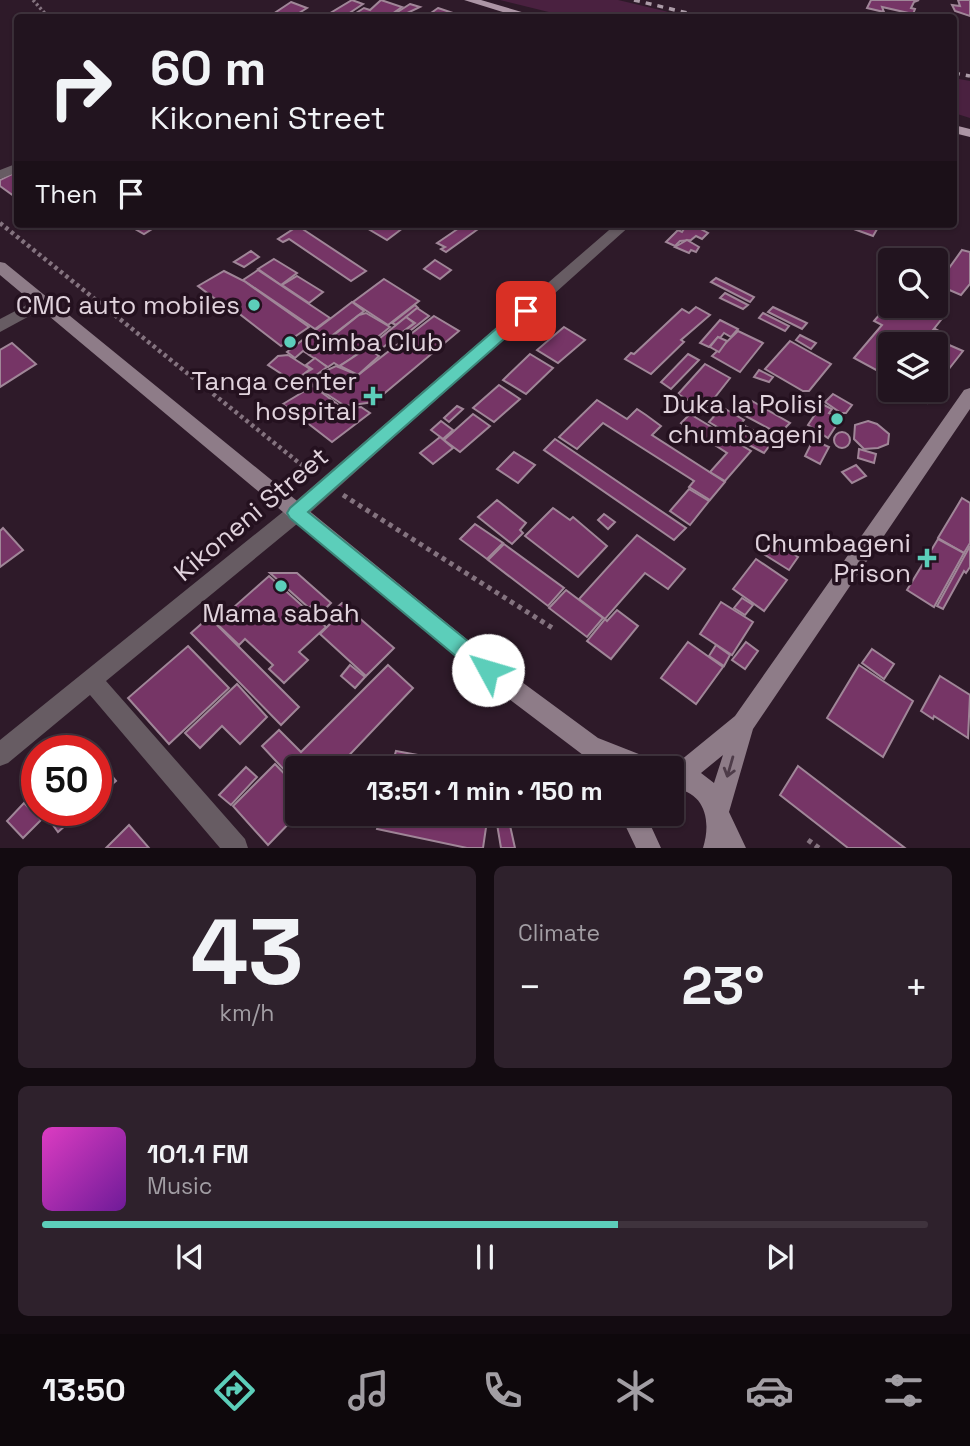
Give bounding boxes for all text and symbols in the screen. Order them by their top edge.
text: 60 m [150,37,266,99]
icon: right [35,42,126,133]
text: Kikoneni Street [150,98,386,138]
icon: arrive [112,175,150,213]
text: Then [35,177,98,211]
map controls [878,248,948,402]
button: search [878,248,948,318]
pin [496,281,556,341]
place label: CMC auto mobiles [16,288,240,322]
icon: arrive [507,292,545,330]
marker: CMC auto mobiles [246,297,262,313]
place label: Cimba Club [304,325,444,359]
button: layers [878,332,948,402]
marker: Cimba Club [282,334,298,350]
place label: Tanga center hospital [192,364,357,428]
marker: Tanga center hospital [363,386,383,406]
place label: Duka la Polisi chumbageni [662,387,823,451]
marker: Duka la Polisi chumbageni [829,411,845,427]
street label: Kikoneni Street [167,439,335,589]
place label: Chumbageni Prison [755,526,911,590]
marker: Chumbageni Prison [917,548,937,568]
marker: Mama sabah [273,578,289,594]
place label: Mama sabah [202,596,360,630]
position arrow [451,633,525,707]
speed limit sign: 50 [21,735,112,826]
one-way arrow [723,756,736,778]
text: 13:51 · 1 min · 150 m [366,774,603,808]
text: 43 [190,894,304,1011]
text: Climate [518,918,600,948]
text: 23° [682,953,765,1019]
text: − [518,963,542,1011]
text: + [904,963,928,1011]
text: km/h [220,998,274,1028]
text: 101.1 FM [147,1137,249,1171]
text: Music [147,1171,212,1201]
icon: previous [171,1238,209,1276]
icon: pause [466,1238,504,1276]
icon: next [761,1238,799,1276]
icon: directions [210,1366,259,1415]
icon: music [344,1366,393,1415]
icon: phone [478,1366,527,1415]
icon: climate [611,1366,660,1415]
icon: car [745,1366,794,1415]
icon: filters [879,1366,928,1415]
text: 13:50 [42,1370,126,1410]

